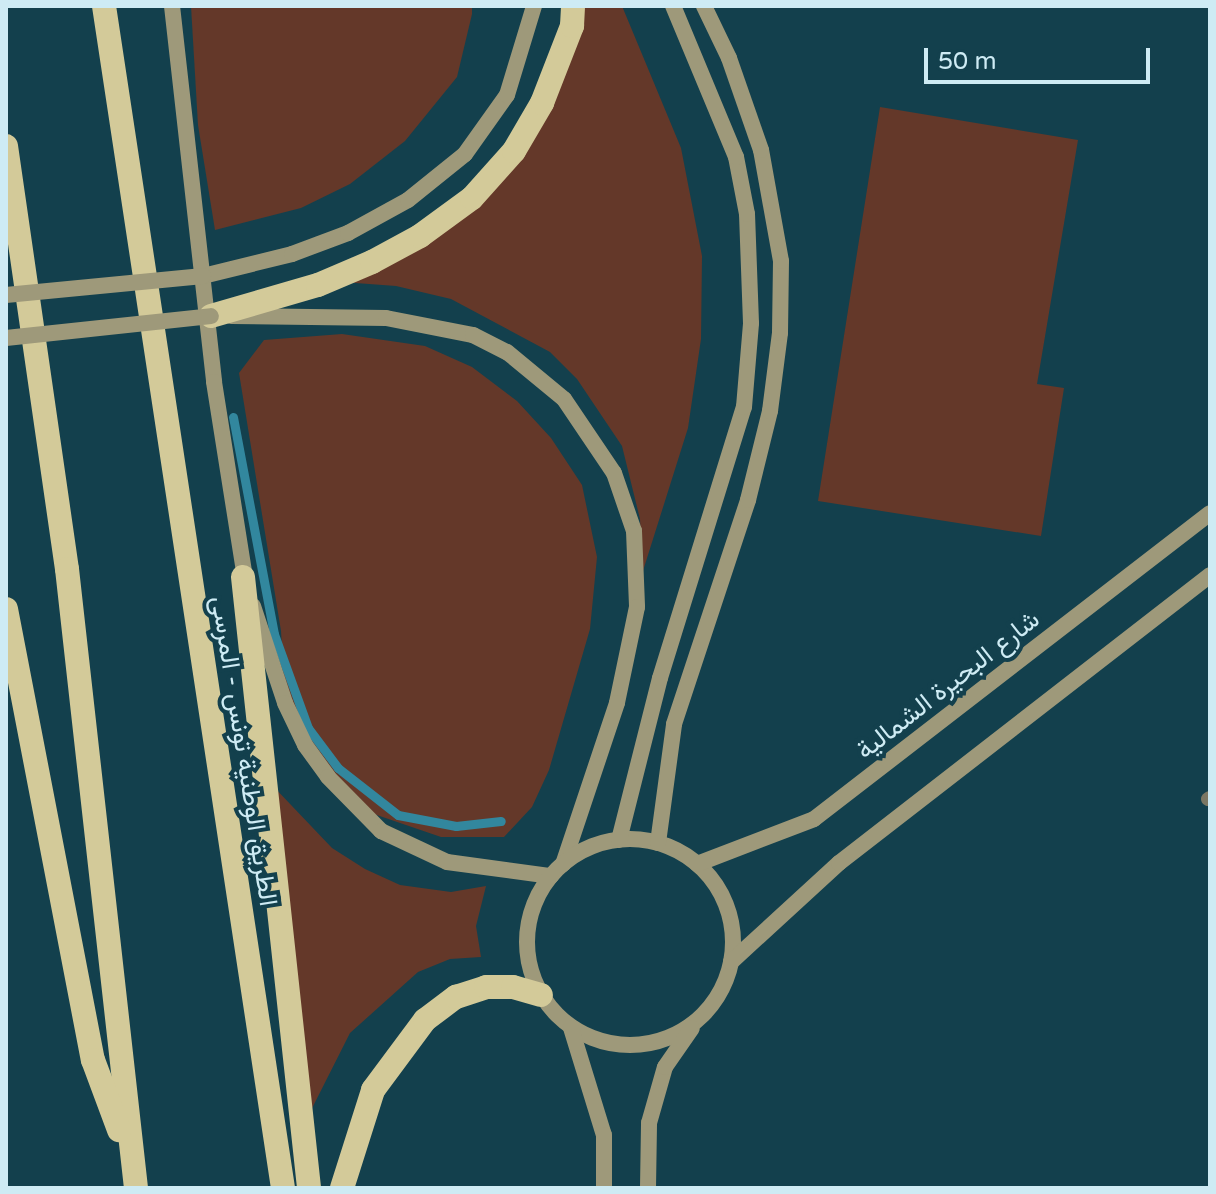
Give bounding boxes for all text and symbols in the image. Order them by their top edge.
scale bar [928,32,1154,82]
text: 50 m [938,47,996,76]
street label: الطريق الوطنية تونس - المرسى [204,594,284,908]
street label: شارع البحيرة الشمالية [850,604,1046,766]

